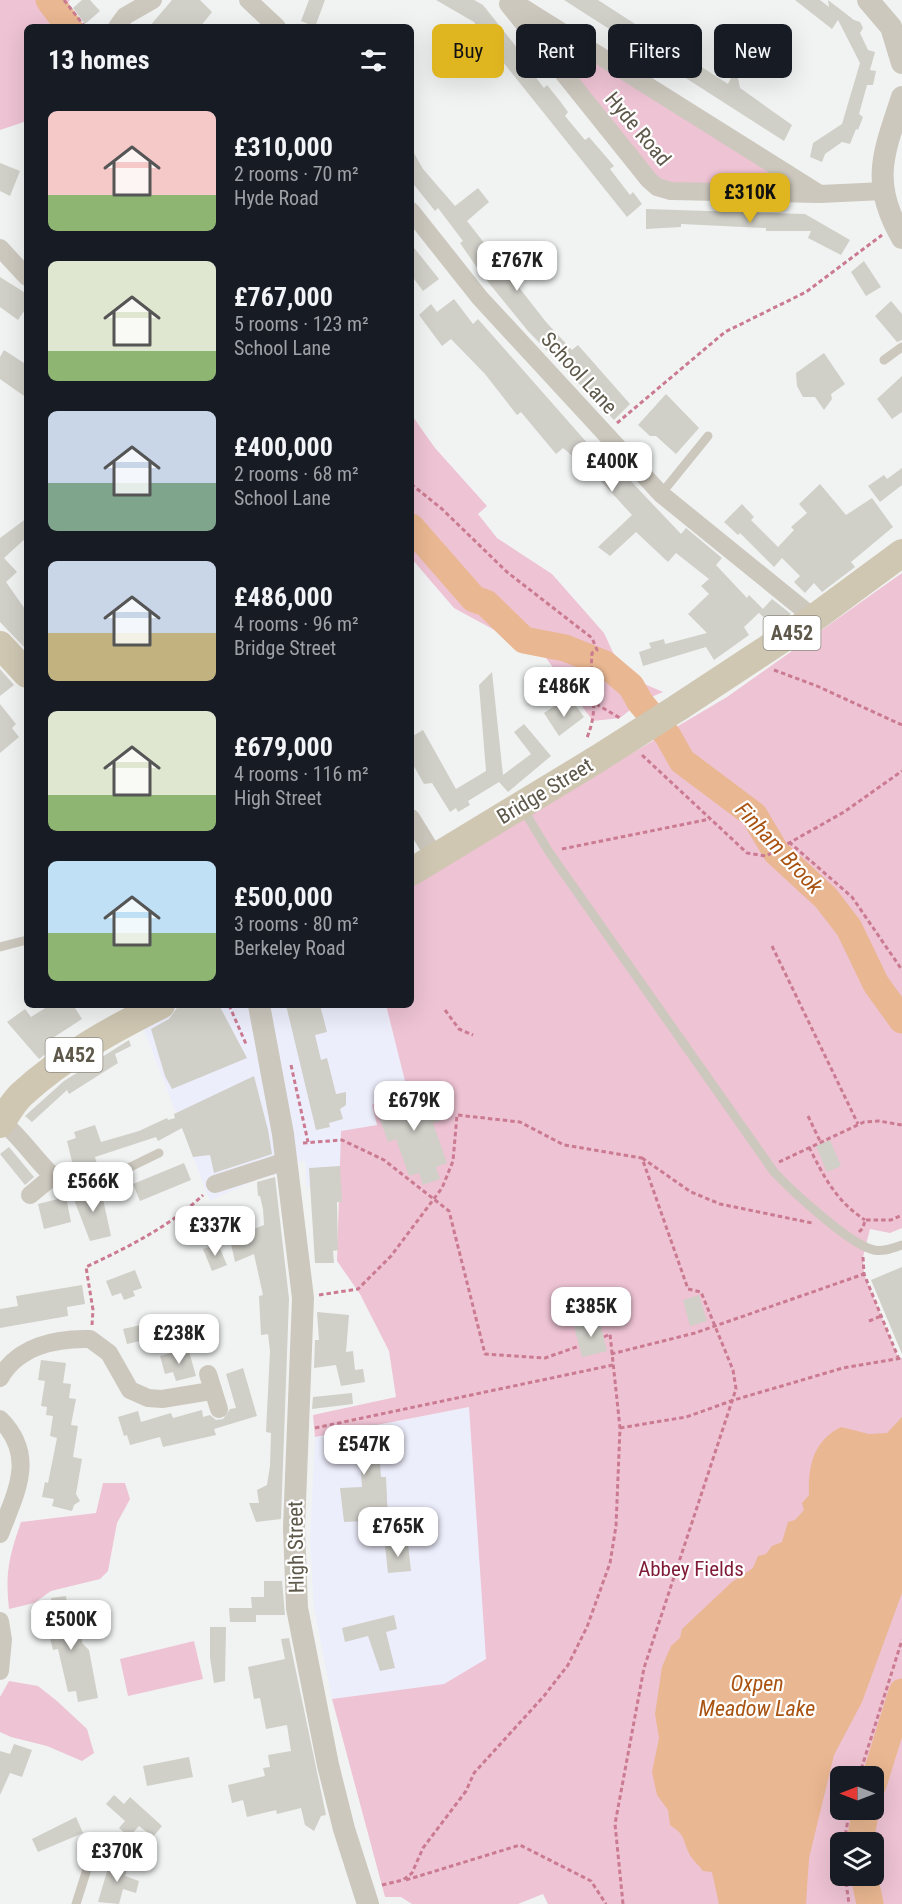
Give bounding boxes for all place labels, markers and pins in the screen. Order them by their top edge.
pin: £310K [708,173,792,224]
pin: £767K [475,241,559,292]
pin: £400K [570,442,654,493]
pin: £486K [522,667,606,718]
pin: £679K [372,1081,456,1132]
pin: £566K [51,1162,135,1213]
pin: £337K [173,1206,257,1257]
pin: £385K [549,1287,633,1338]
pin: £238K [137,1314,221,1365]
pin: £547K [322,1425,406,1476]
pin: £765K [356,1507,440,1558]
pin: £500K [29,1600,113,1651]
pin: £370K [75,1832,159,1883]

